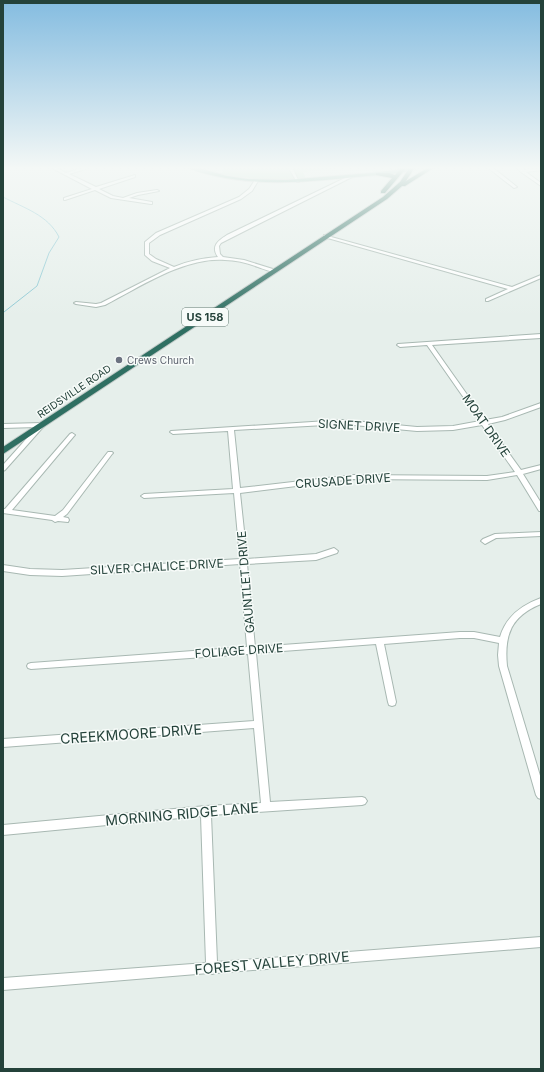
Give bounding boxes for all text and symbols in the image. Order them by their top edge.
road number: US 158 [182,308,228,326]
place label: Crews Church [127,354,194,366]
marker: Crews Church [114,355,124,365]
street label: REIDSVILLE ROAD [35,362,113,420]
street label: MOAT DRIVE [459,391,514,460]
street label: SIGNET DRIVE [318,416,401,435]
street label: CRUSADE DRIVE [295,470,391,491]
street label: GAUNTLET DRIVE [234,530,257,634]
street label: SILVER CHALICE DRIVE [90,556,224,577]
street label: FOLIAGE DRIVE [194,640,284,661]
street label: CREEKMOORE DRIVE [60,720,202,747]
street label: MORNING RIDGE LANE [105,798,259,829]
street label: FOREST VALLEY DRIVE [194,947,350,978]

